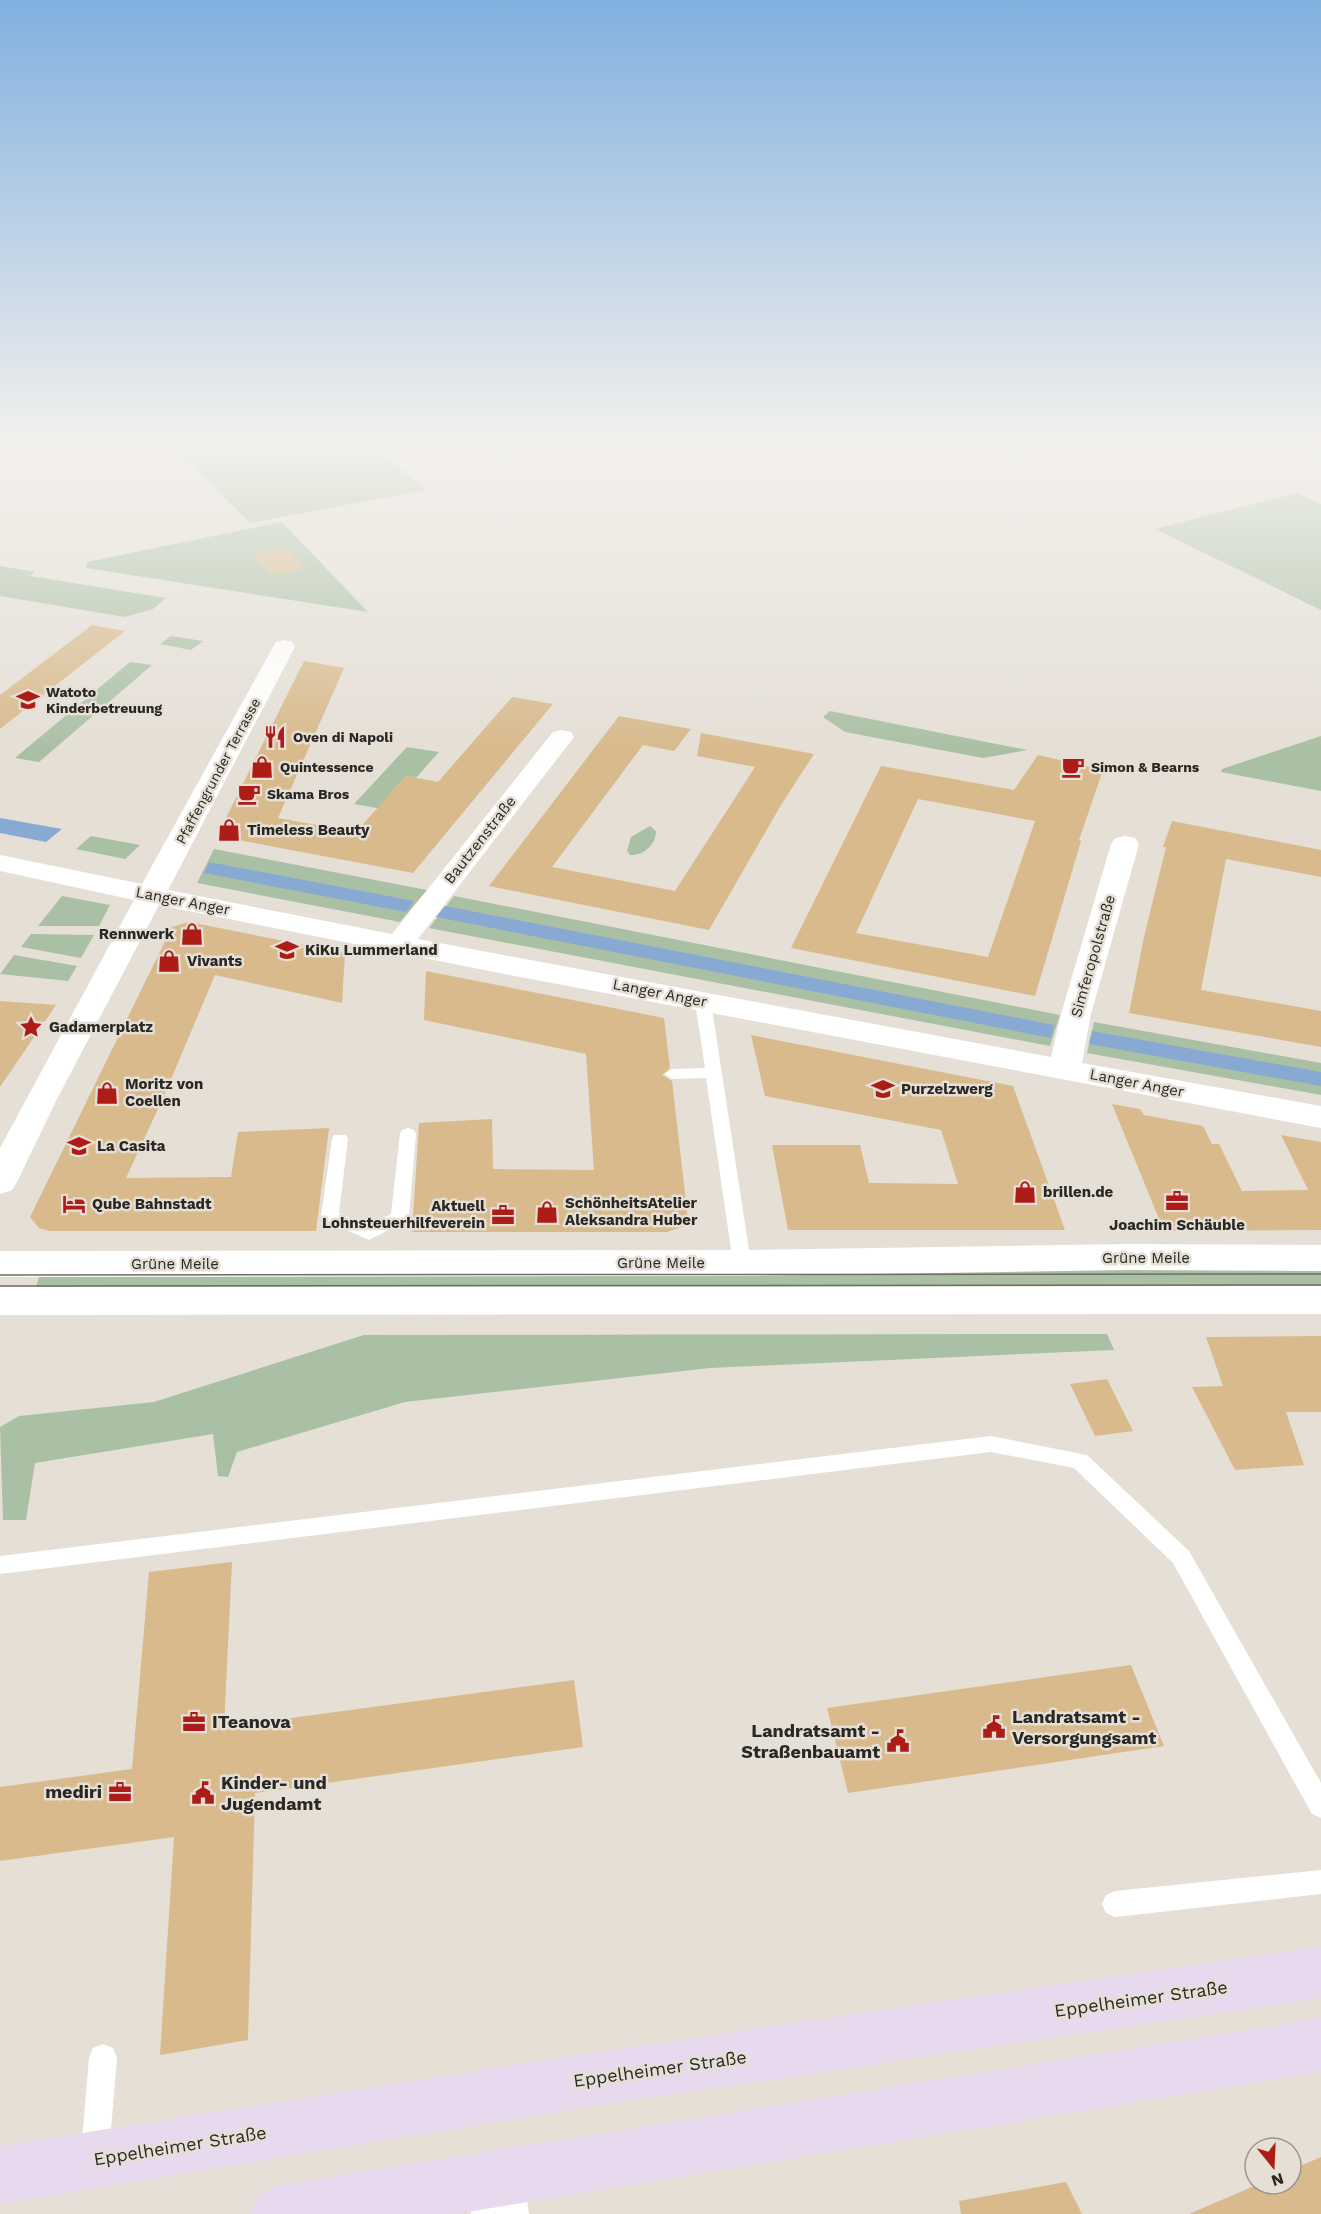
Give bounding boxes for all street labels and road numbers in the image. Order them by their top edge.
street label: Pfaffengrunder Terrasse [173,695,263,847]
street label: Bautzenstraße [440,793,520,887]
street label: Langer Anger [134,883,232,919]
street label: Simferopolstraße [1067,893,1119,1019]
street label: Langer Anger [611,975,709,1011]
street label: Langer Anger [1088,1065,1186,1101]
street label: Grüne Meile [1102,1249,1190,1267]
street label: Grüne Meile [617,1254,705,1272]
street label: Grüne Meile [131,1255,219,1273]
street label: Eppelheimer Straße [1053,1976,1229,2021]
street label: Eppelheimer Straße [572,2046,748,2091]
street label: Eppelheimer Straße [92,2121,268,2170]

